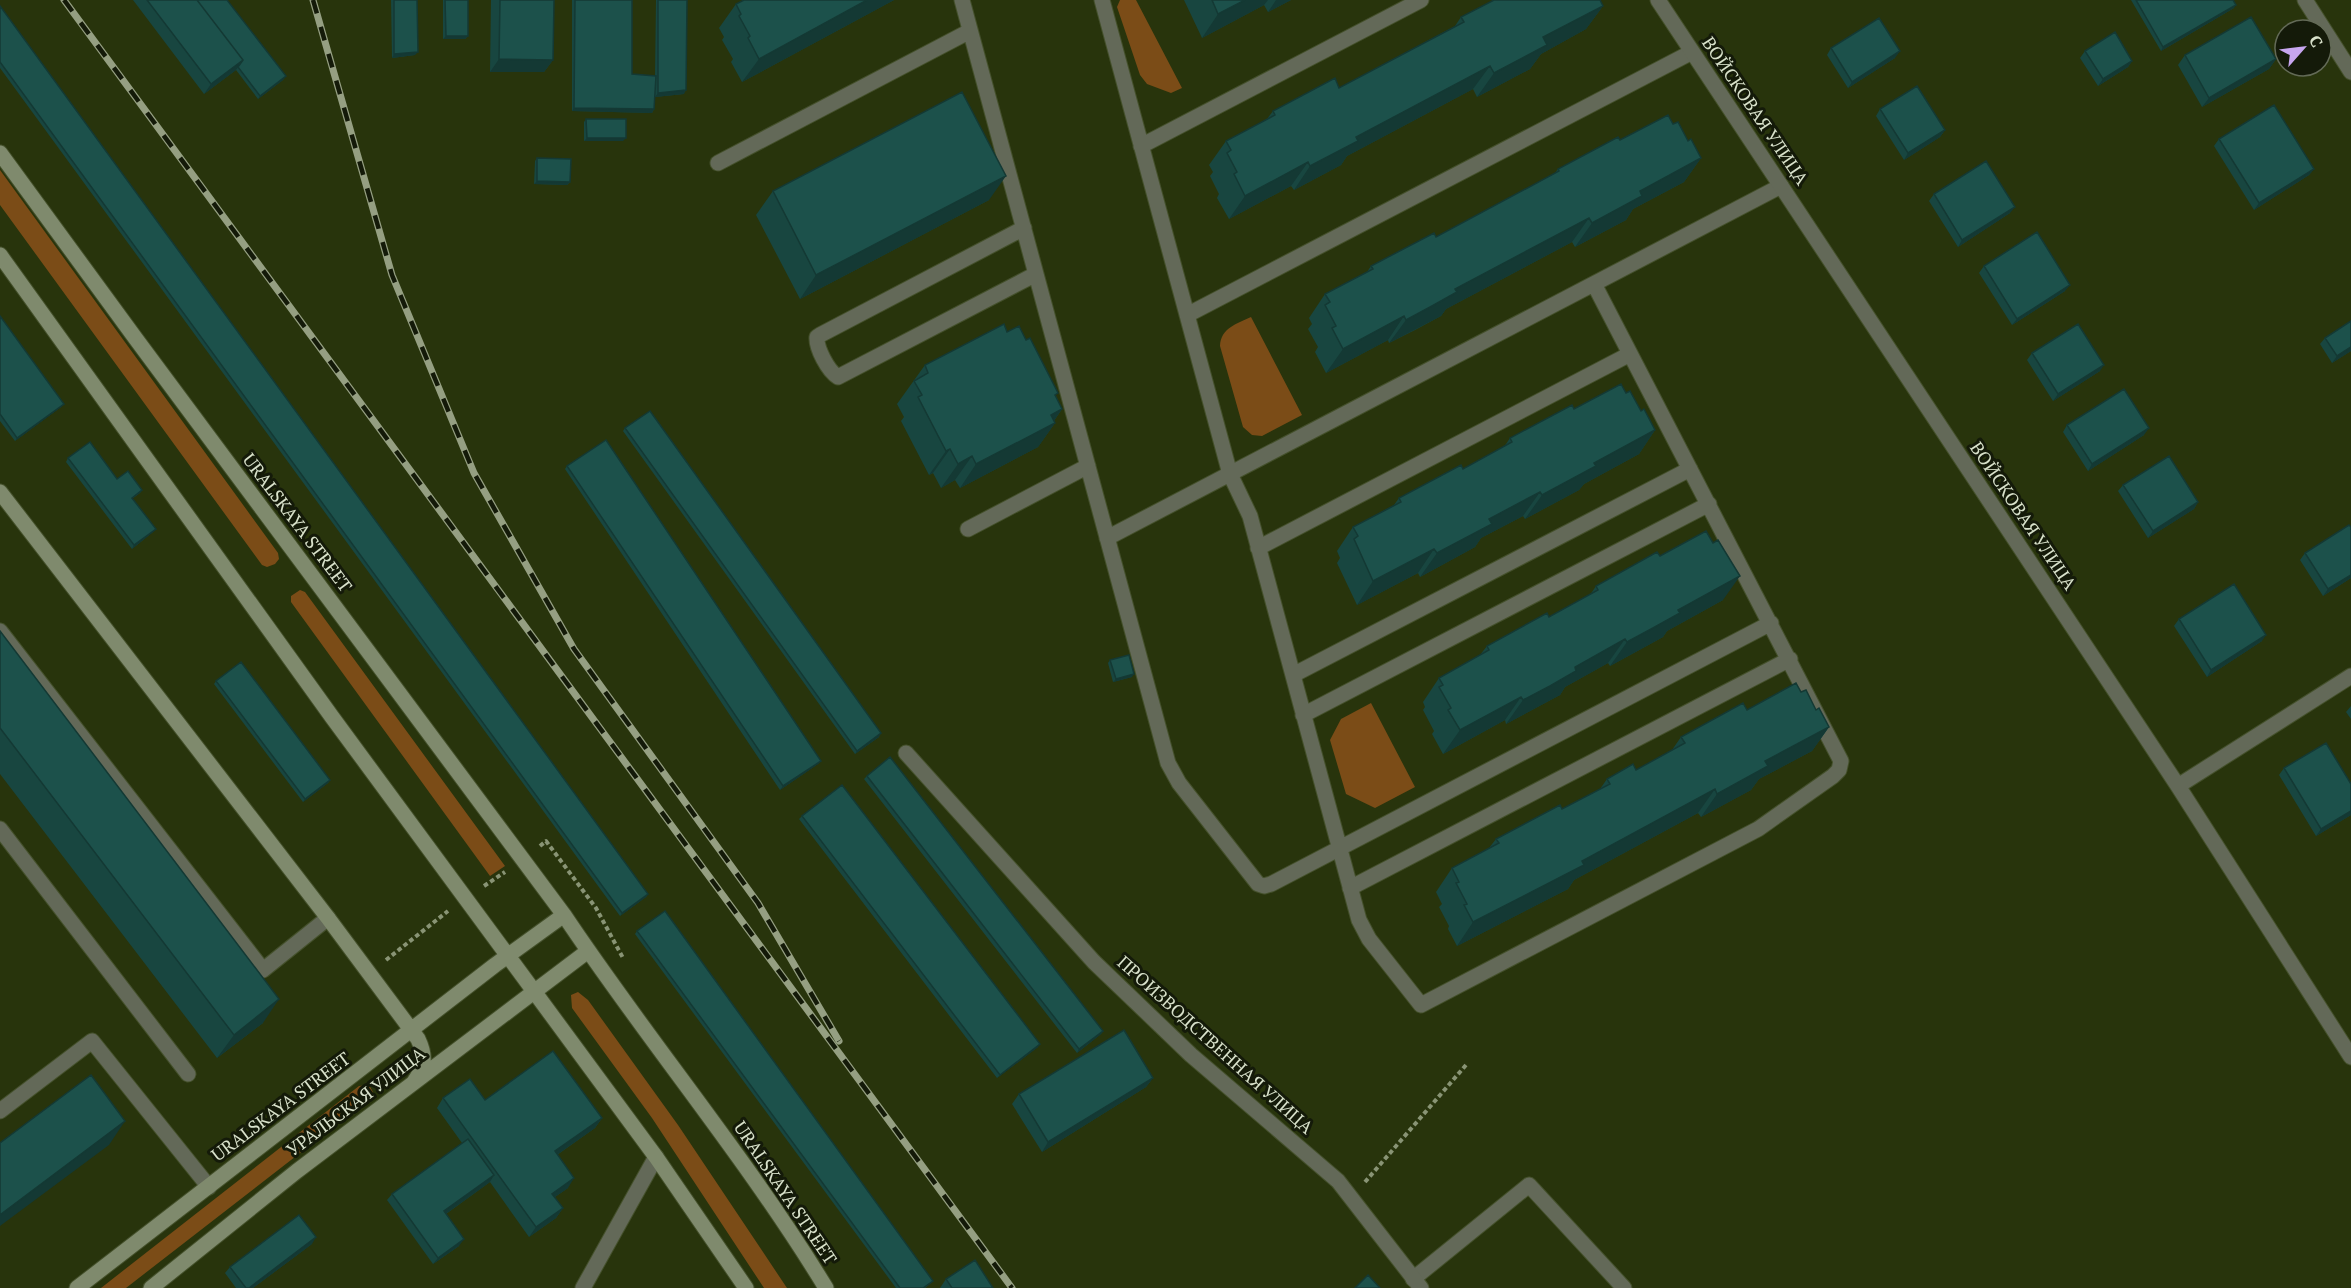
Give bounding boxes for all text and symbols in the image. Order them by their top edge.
north arrow [2273,18,2333,78]
text: С [2304,31,2328,51]
street label: ВОЙСКОВАЯ УЛИЦА [1697,32,1815,190]
street label: ВОЙСКОВАЯ УЛИЦА [1965,437,2083,595]
street label: URALSKAYA STREET [238,448,358,597]
street label: ПРОИЗВОДСТВЕННАЯ УЛИЦА [1113,950,1319,1139]
street label: УРАЛЬСКАЯ УЛИЦА [281,1041,430,1161]
street label: URALSKAYA STREET [206,1046,355,1166]
street label: URALSKAYA STREET [729,1116,843,1269]

